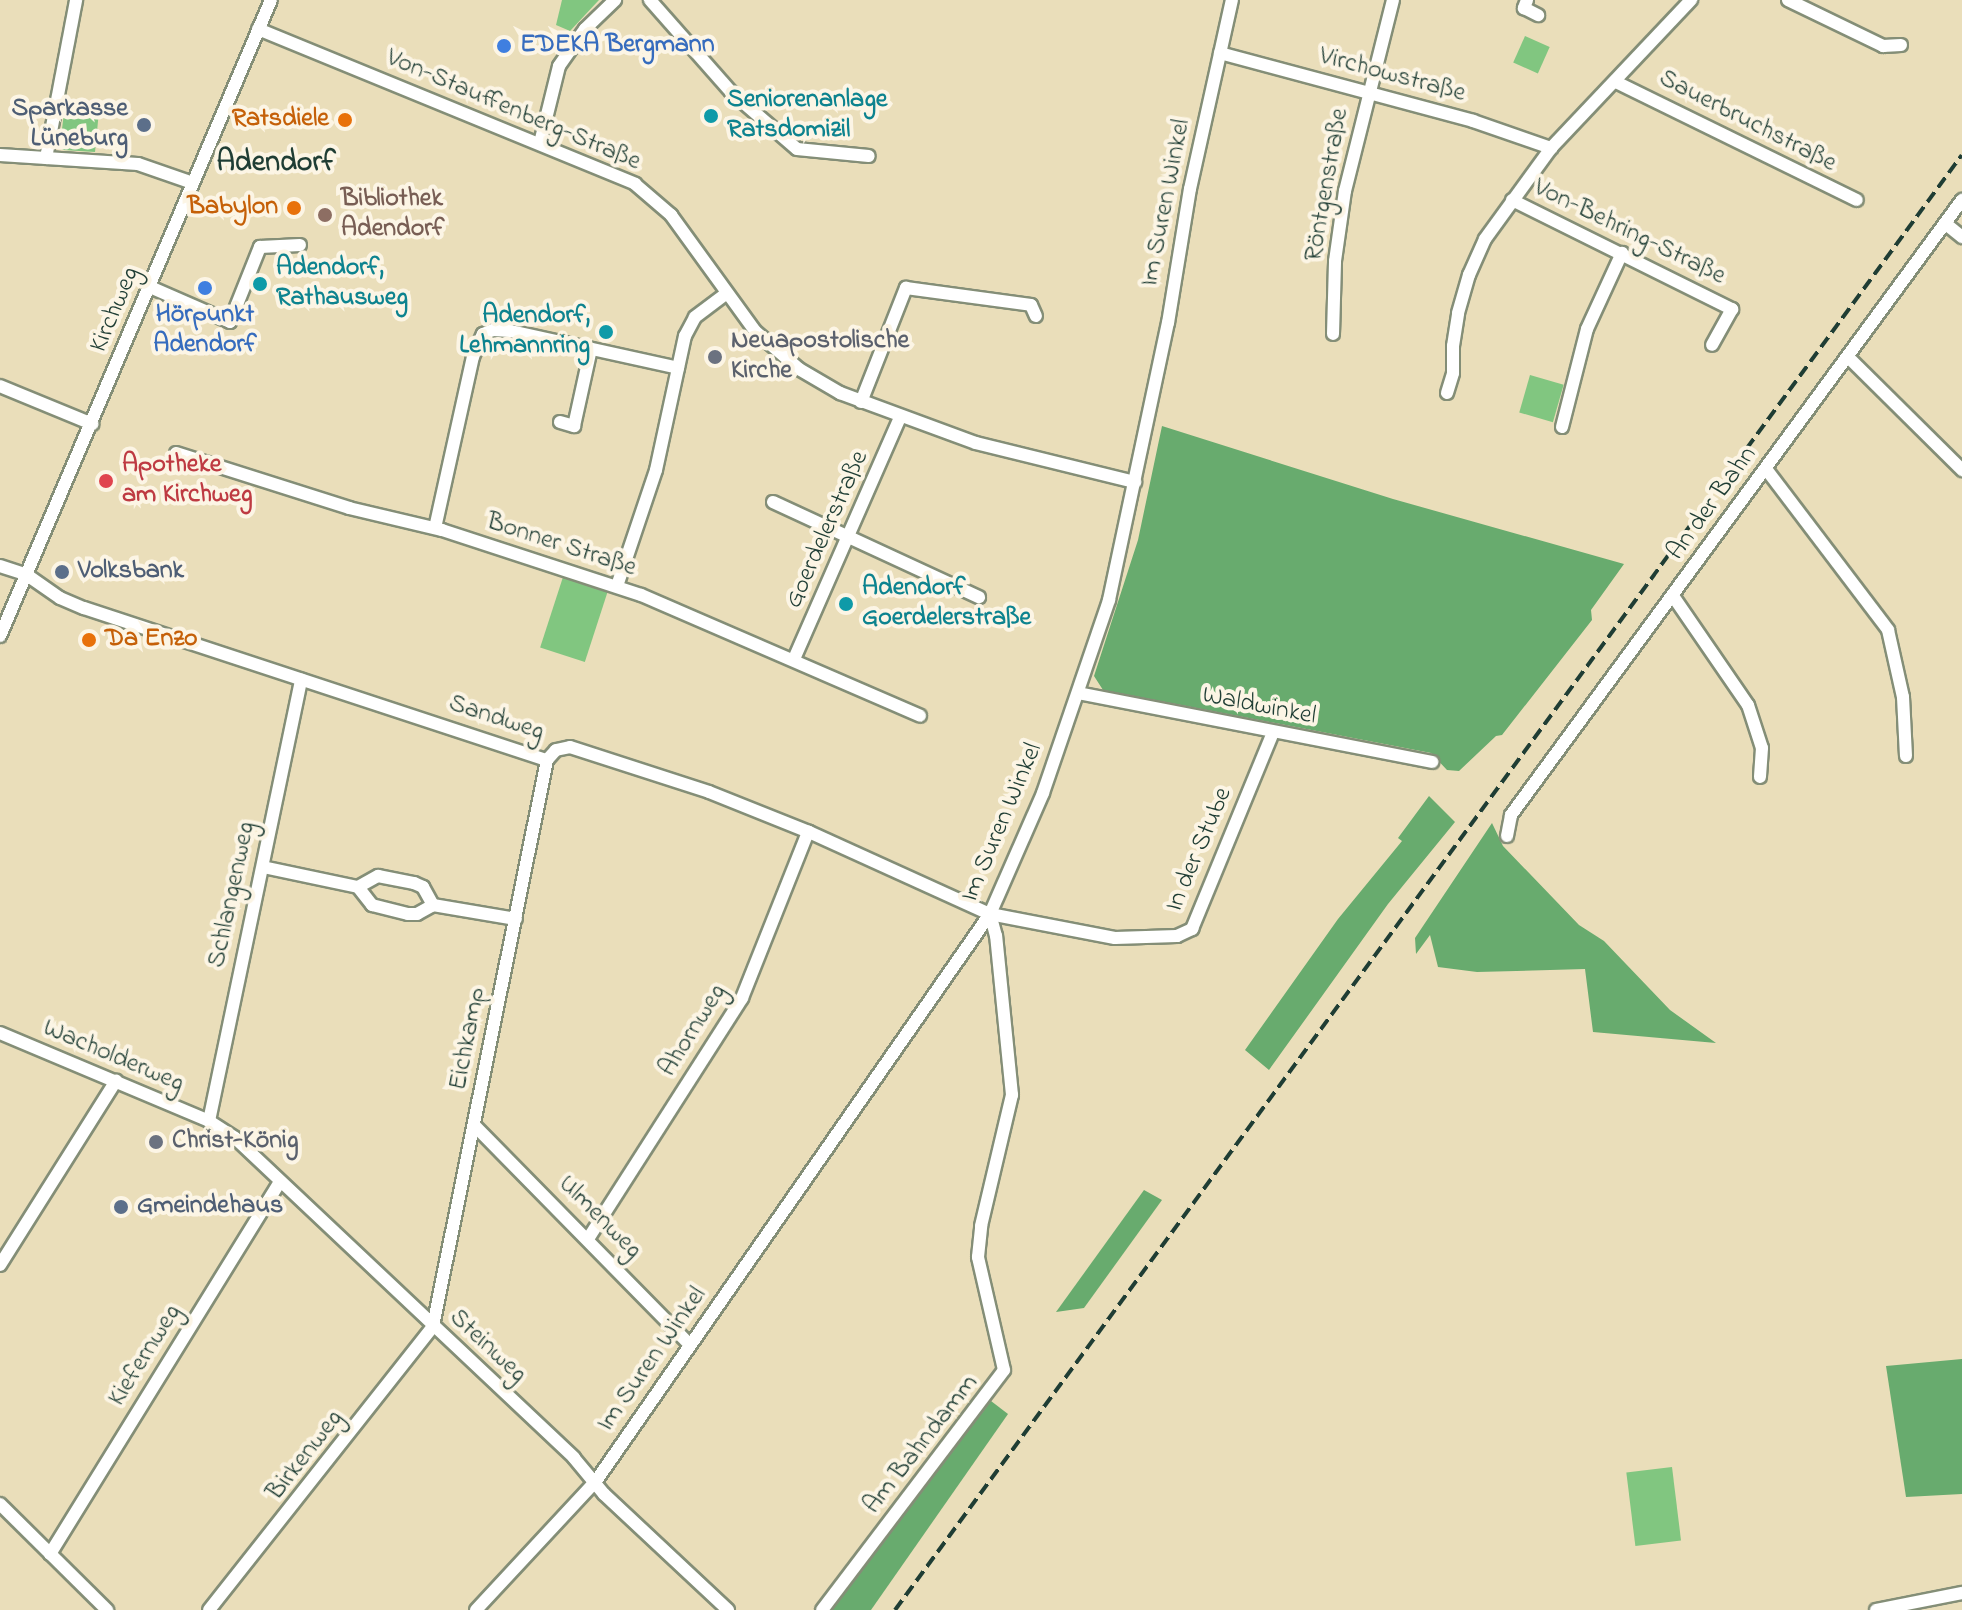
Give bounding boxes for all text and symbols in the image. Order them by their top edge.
place label: EDEKA Bergmann [520,30,714,62]
marker: EDEKA Bergmann [495,37,513,55]
street label: Virchowstraße [1315,42,1469,110]
street label: Von-Stauffenberg-Straße [381,43,645,179]
street label: Sauerbruchstraße [1653,64,1841,180]
place label: Seniorenanlage Ratsdomizil [727,85,887,146]
place label: Sparkasse Lüneburg [12,94,128,156]
place label: Ratsdiele [232,104,329,136]
street label: Röntgenstraße [1299,106,1357,264]
marker: Seniorenanlage Ratsdomizil [702,107,720,125]
marker: Ratsdiele [336,111,354,129]
marker: Sparkasse Lüneburg [135,116,153,134]
street label: Im Suren Winkel [1136,117,1198,289]
district label: Adendorf [216,145,336,181]
street label: Von-Behring-Straße [1528,173,1730,293]
place label: Bibliothek Adendorf [341,184,444,246]
place label: Babylon [188,192,278,224]
marker: Babylon [285,199,303,217]
marker: Bibliothek Adendorf [316,206,334,224]
place label: Adendorf, Rathausweg [276,253,408,314]
street label: Kirchweg [84,263,148,357]
marker: Adendorf, Rathausweg [251,275,269,293]
marker: Hörpunkt Adendorf [196,279,214,297]
place label: Hörpunkt Adendorf [153,300,257,362]
place label: Adendorf, Lehmannring [459,301,590,362]
marker: Adendorf, Lehmannring [597,323,615,341]
place label: Neuapostolische Kirche [731,326,909,388]
marker: Neuapostolische Kirche [706,348,724,366]
street label: An der Bahn [1661,441,1765,567]
street label: Goerdelerstraße [779,446,877,614]
place label: Apotheke am Kirchweg [122,450,252,512]
marker: Apotheke am Kirchweg [97,472,115,490]
street label: Bonner Straße [482,507,640,585]
place label: Volksbank [78,556,184,588]
marker: Volksbank [53,563,71,581]
place label: Adendorf Goerdelerstraße [862,573,1031,634]
marker: Adendorf Goerdelerstraße [837,595,855,613]
place label: Da Enzo [105,624,198,656]
marker: Da Enzo [80,631,98,649]
street label: Waldwinkel [1200,681,1318,733]
street label: Sandweg [444,689,548,749]
street label: Im Suren Winkel [955,739,1051,907]
street label: In der Stube [1160,783,1240,917]
street label: Schlangenweg [202,819,264,971]
street label: Ahornweg [653,979,735,1083]
street label: Eichkamp [444,985,494,1093]
street label: Wacholderweg [38,1013,188,1101]
place label: Christ-König [172,1126,298,1158]
marker: Christ-König [147,1133,165,1151]
street label: Ulmenweg [551,1170,647,1266]
place label: Gmeindehaus [137,1191,283,1223]
marker: Gmeindehaus [112,1198,130,1216]
street label: Im Suren Winkel [592,1282,714,1438]
street label: Kiefernweg [103,1299,189,1413]
street label: Steinweg [442,1303,532,1391]
street label: Am Bahndamm [858,1369,986,1521]
street label: Birkenweg [261,1404,351,1508]

